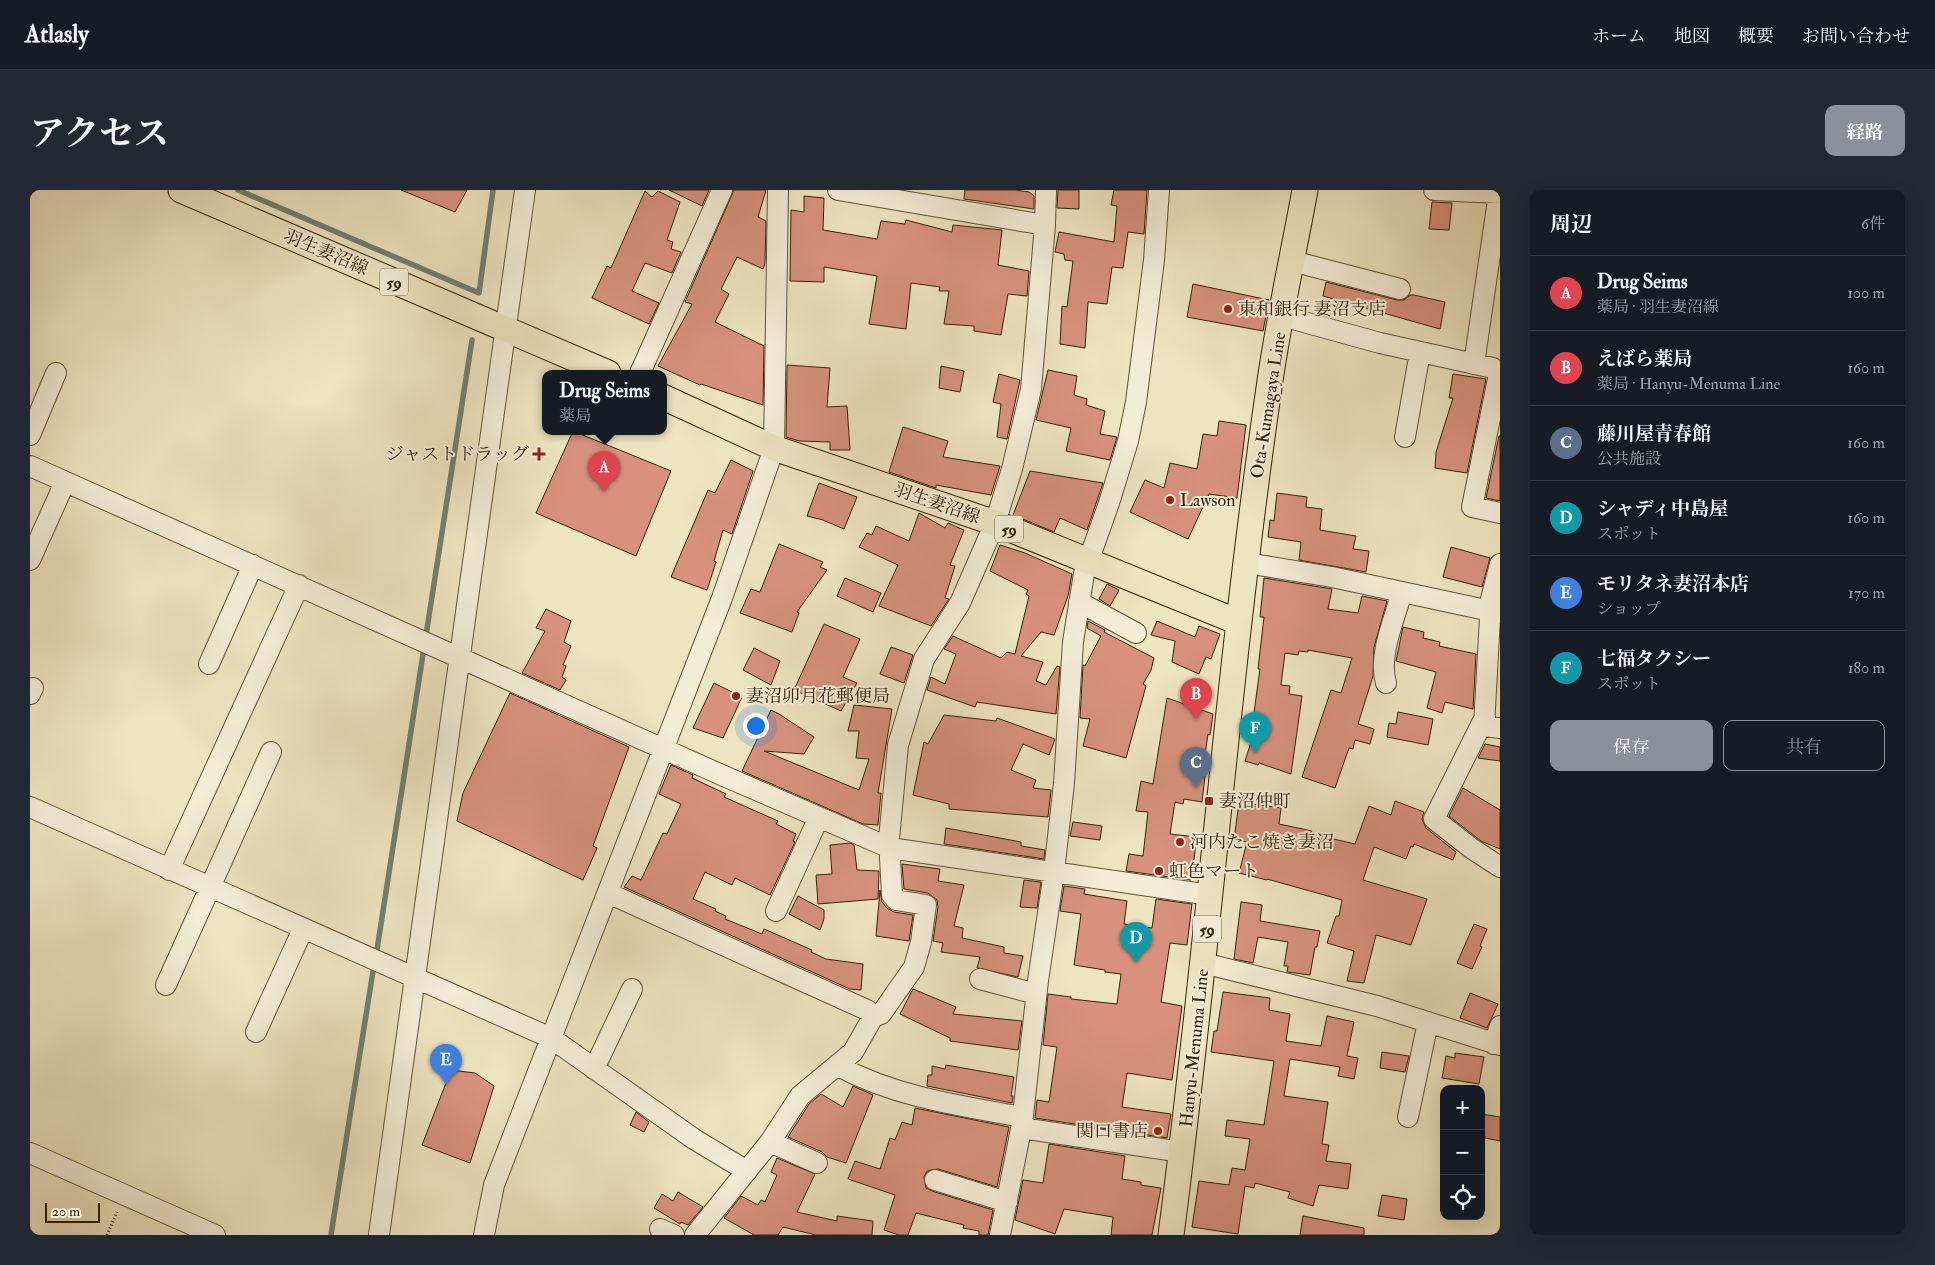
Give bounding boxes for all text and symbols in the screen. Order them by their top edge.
text: Atlasly [25,19,89,50]
text: ホーム [1592,25,1646,48]
text: 地図 [1674,25,1710,48]
text: 概要 [1738,25,1774,48]
text: お問い合わせ [1802,25,1910,48]
button: 経路 [1825,105,1905,156]
text: アクセス [30,112,169,156]
text: 周辺 [1550,211,1592,238]
text: 6件 [1861,214,1885,234]
street label: 羽生妻沼線 [280,224,372,281]
road number: 59 [380,268,408,295]
text: Drug Seims [1597,270,1688,294]
text: A [1561,283,1571,303]
text: 100 m [1847,283,1885,303]
text: 薬局 · 羽生妻沼線 [1597,297,1719,317]
place label: 東和銀行 妻沼支店 [1238,298,1386,321]
marker: 東和銀行 妻沼支店 [1222,303,1234,315]
street label: Ota-Kumagaya Line [1246,330,1292,480]
text: えばら薬局 [1597,347,1692,371]
text: B [1561,358,1571,378]
text: 160 m [1847,358,1885,378]
popup [542,370,667,435]
text: 薬局 · Hanyu-Menuma Line [1597,374,1780,394]
text: Drug Seims [559,379,650,403]
text: 薬局 [559,406,591,426]
text: 藤川屋青春館 [1597,422,1711,446]
text: C [1560,433,1572,453]
text: 160 m [1847,433,1885,453]
place label: ジャストドラッグ [386,443,529,466]
marker: ジャストドラッグ [533,448,545,460]
text: 公共施設 [1597,449,1661,469]
pin: A [588,451,620,492]
street label: 羽生妻沼線 [891,478,983,529]
place label: Lawson [1180,489,1235,512]
marker: Lawson [1164,494,1176,506]
text: シャディ中島屋 [1597,497,1728,521]
text: D [1559,508,1573,528]
text: 160 m [1847,508,1885,528]
road number: 59 [995,516,1023,542]
text: スポット [1597,524,1661,544]
text: モリタネ妻沼本店 [1597,572,1749,596]
text: E [1560,583,1572,603]
text: 170 m [1848,583,1885,603]
text: ショップ [1597,599,1661,619]
text: 七福タクシー [1597,647,1711,671]
text: F [1561,658,1571,678]
text: 180 m [1848,658,1885,678]
text: スポット [1597,674,1661,694]
pin: B [1180,678,1212,719]
place label: 妻沼卯月花郵便局 [746,685,890,708]
marker: 妻沼卯月花郵便局 [730,690,742,702]
pin: F [1239,712,1271,753]
your location [743,713,769,739]
button: 保存 [1550,720,1713,771]
button: 共有 [1723,720,1885,771]
pin: C [1180,747,1212,788]
place label: 妻沼仲町 [1219,790,1291,813]
marker: 妻沼仲町 [1203,795,1215,807]
place label: 河内たこ焼き妻沼 [1190,831,1334,854]
marker: 河内たこ焼き妻沼 [1174,836,1186,848]
place label: 虹色マート [1169,860,1259,883]
marker: 虹色マート [1153,865,1165,877]
road number: 59 [1193,916,1221,942]
pin: D [1120,922,1152,963]
street label: Hanyu-Menuma Line [1175,967,1214,1128]
pin: E [430,1044,462,1085]
map controls [1440,1085,1485,1220]
button: + [1440,1085,1485,1130]
place label: 関口書店 [1076,1120,1148,1143]
marker: 関口書店 [1152,1125,1164,1137]
button: − [1440,1130,1485,1175]
button: locate [1440,1175,1485,1220]
scale bar [45,1200,100,1223]
text: 20 m [52,1203,80,1220]

